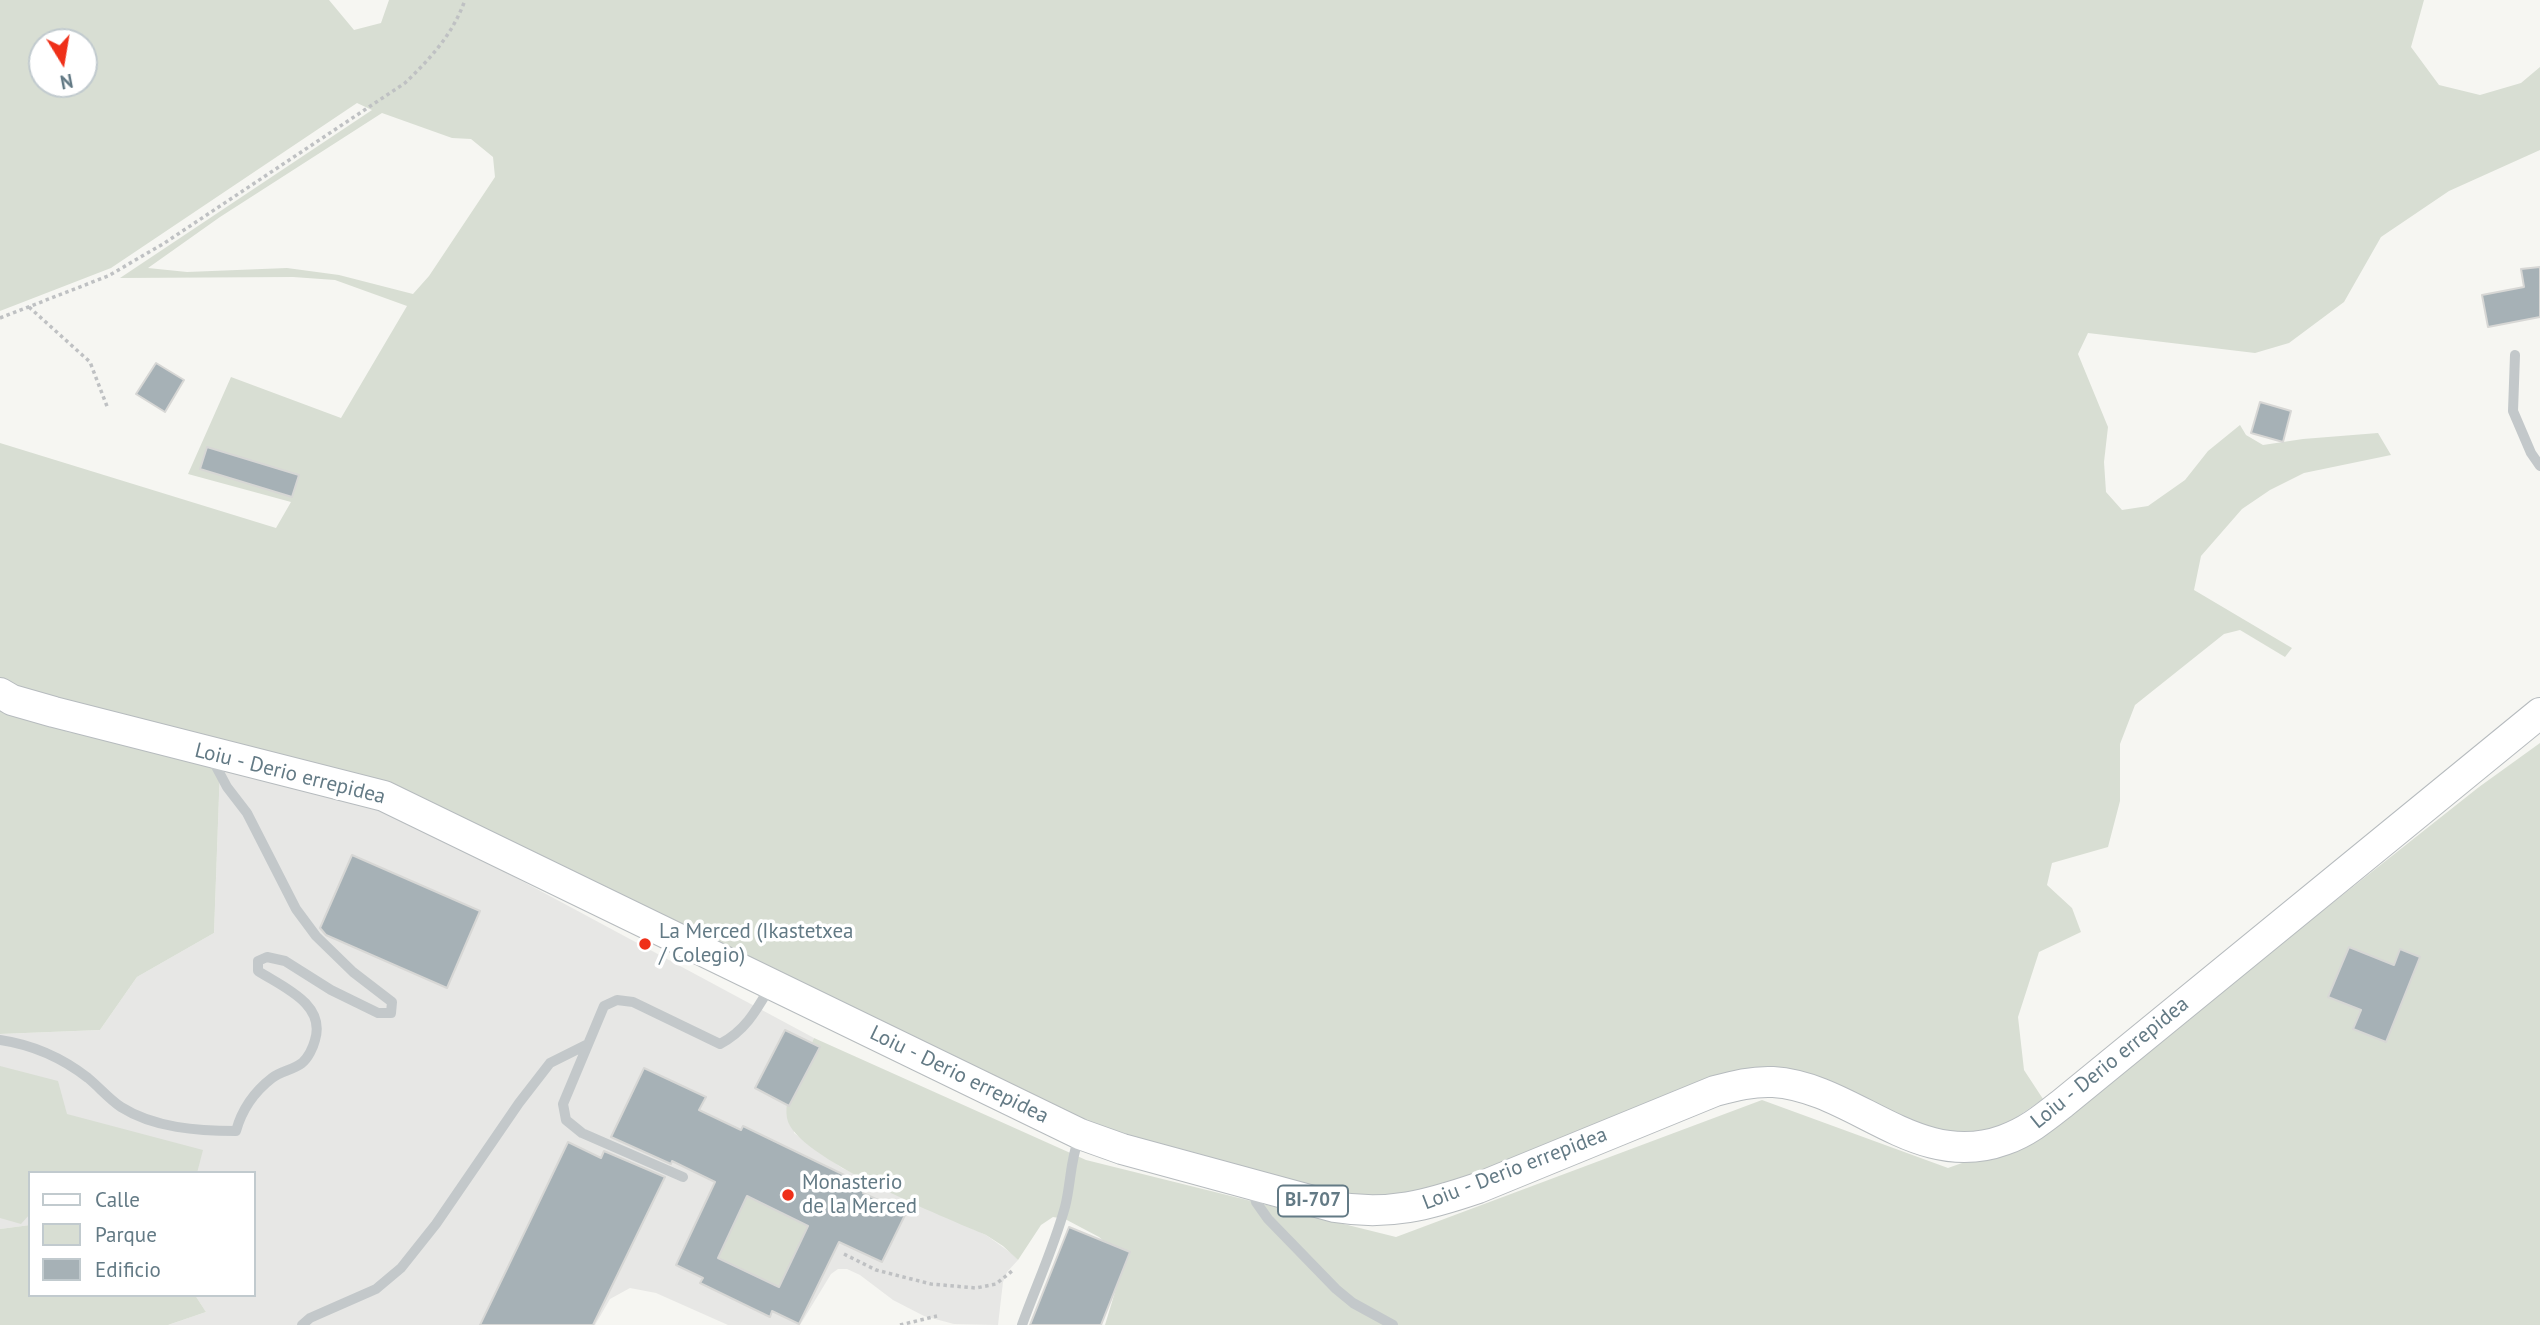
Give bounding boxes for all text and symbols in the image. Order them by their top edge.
north arrow [28,28,98,98]
text: N [58,69,75,95]
street label: Loiu - Derio errepidea [192,738,388,810]
place label: La Merced (Ikastetxea / Colegio) [659,919,853,969]
marker: La Merced (Ikastetxea / Colegio) [637,936,653,952]
street label: Loiu - Derio errepidea [2026,992,2194,1134]
street label: Loiu - Derio errepidea [866,1021,1052,1129]
street label: Loiu - Derio errepidea [1419,1122,1611,1216]
place label: Monasterio de la Merced [802,1170,917,1220]
legend [28,1171,256,1297]
text: Calle [95,1186,140,1213]
road number: BI-707 [1278,1186,1348,1217]
marker: Monasterio de la Merced [780,1187,796,1203]
text: Parque [95,1221,157,1248]
text: Edificio [95,1256,161,1283]

